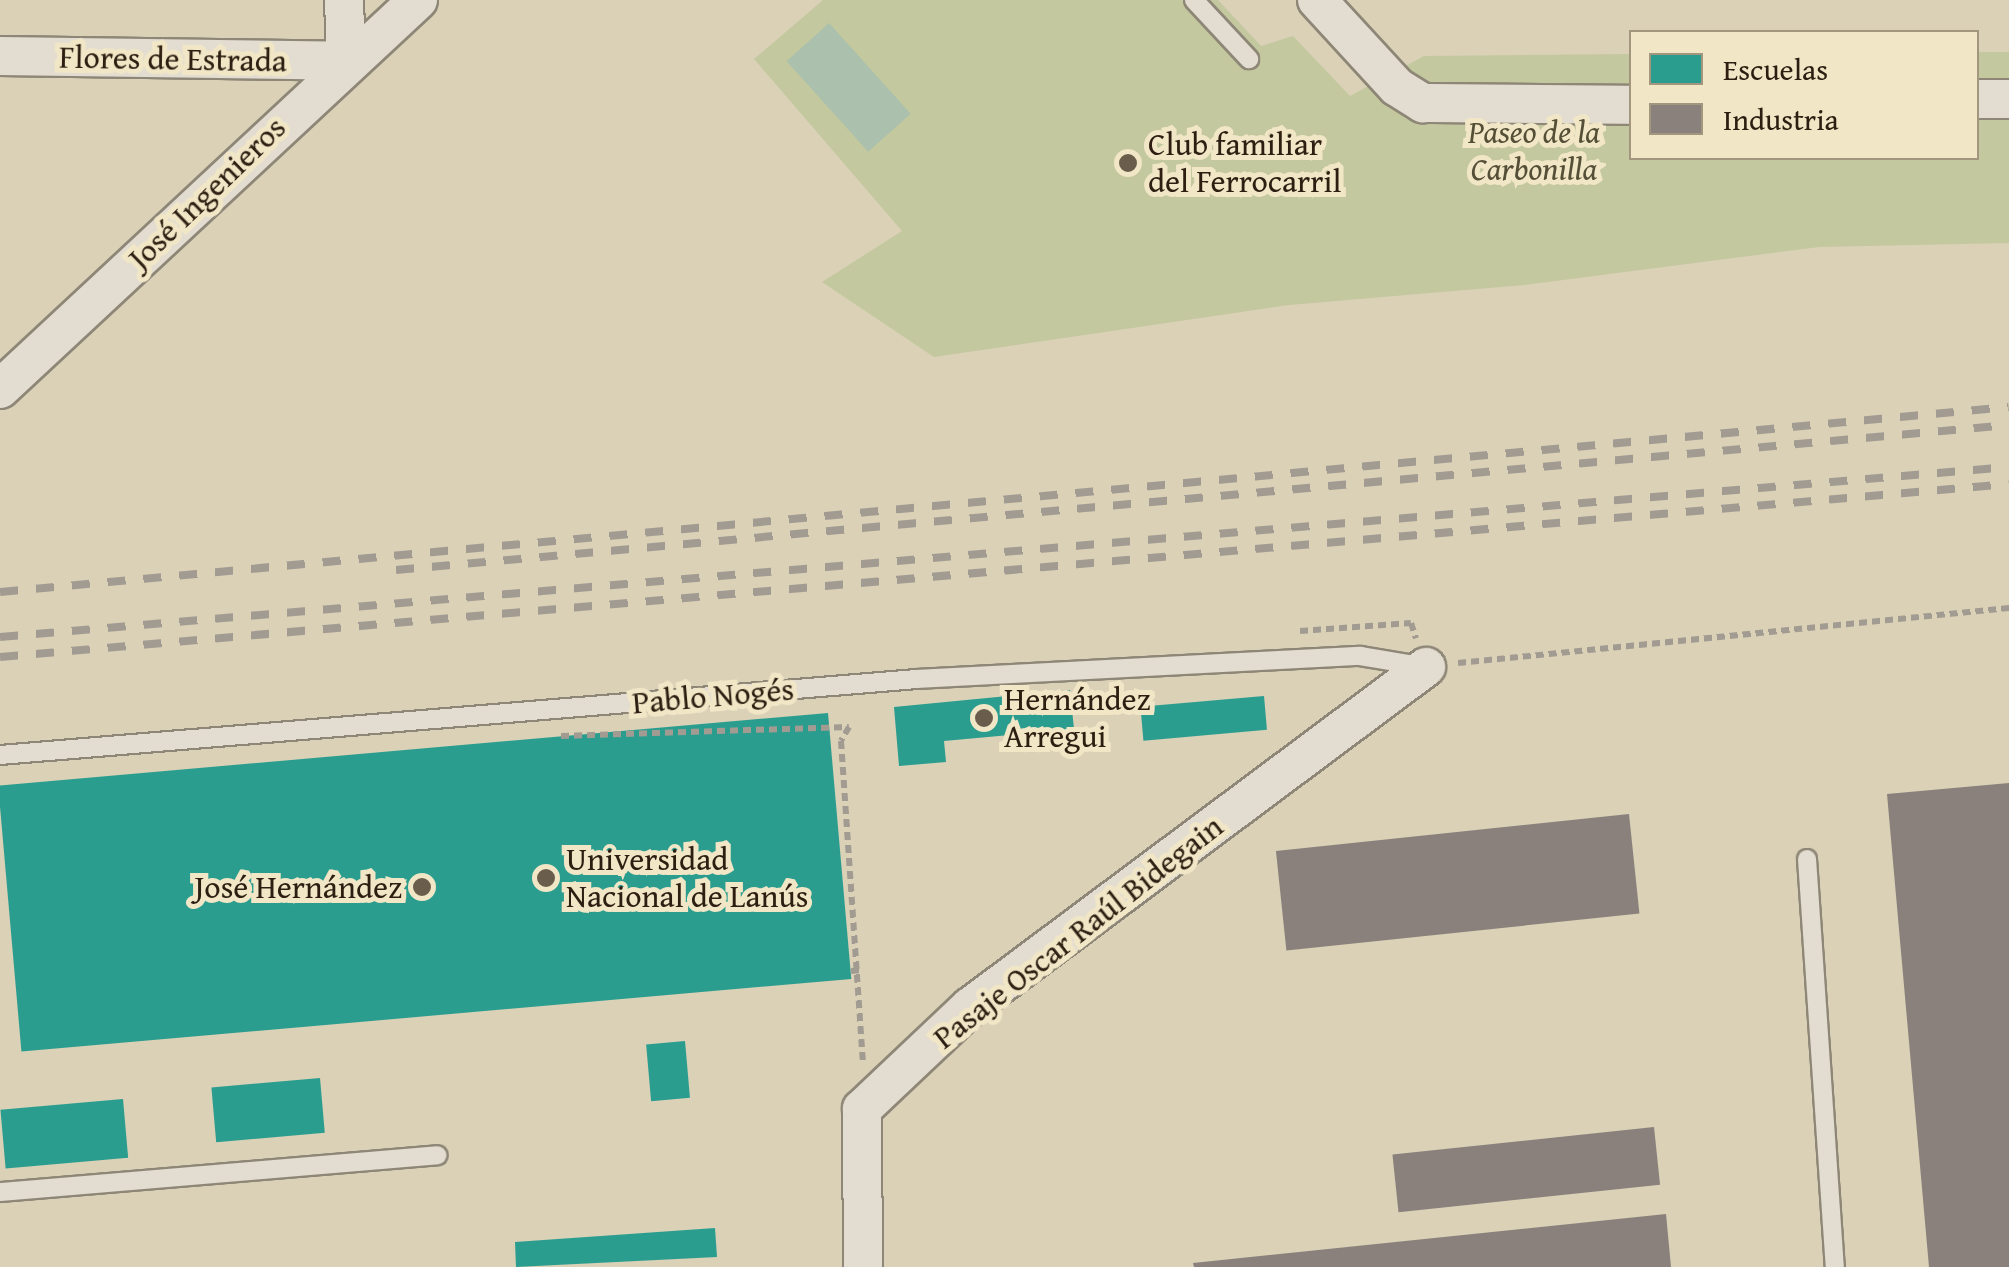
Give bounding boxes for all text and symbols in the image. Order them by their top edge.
legend [1629,30,1979,160]
street label: Flores de Estrada [59,38,287,80]
text: Escuelas [1723,47,1828,91]
text: Industria [1723,97,1839,141]
street label: José Ingenieros [120,108,294,278]
park label: Paseo de la Carbonilla [1468,114,1600,189]
place label: Club familiar del Ferrocarril [1148,126,1341,201]
marker: Club familiar del Ferrocarril [1117,152,1139,174]
street label: Pablo Nogés [631,670,795,722]
place label: Hernández Arregui [1004,681,1151,756]
marker: Hernández Arregui [973,707,995,729]
street label: Pasaje Oscar Raúl Bidegain [926,807,1230,1057]
place label: Universidad Nacional de Lanús [566,841,809,916]
marker: Universidad Nacional de Lanús [535,867,557,889]
place label: José Hernández [194,868,402,906]
marker: José Hernández [411,876,433,898]

